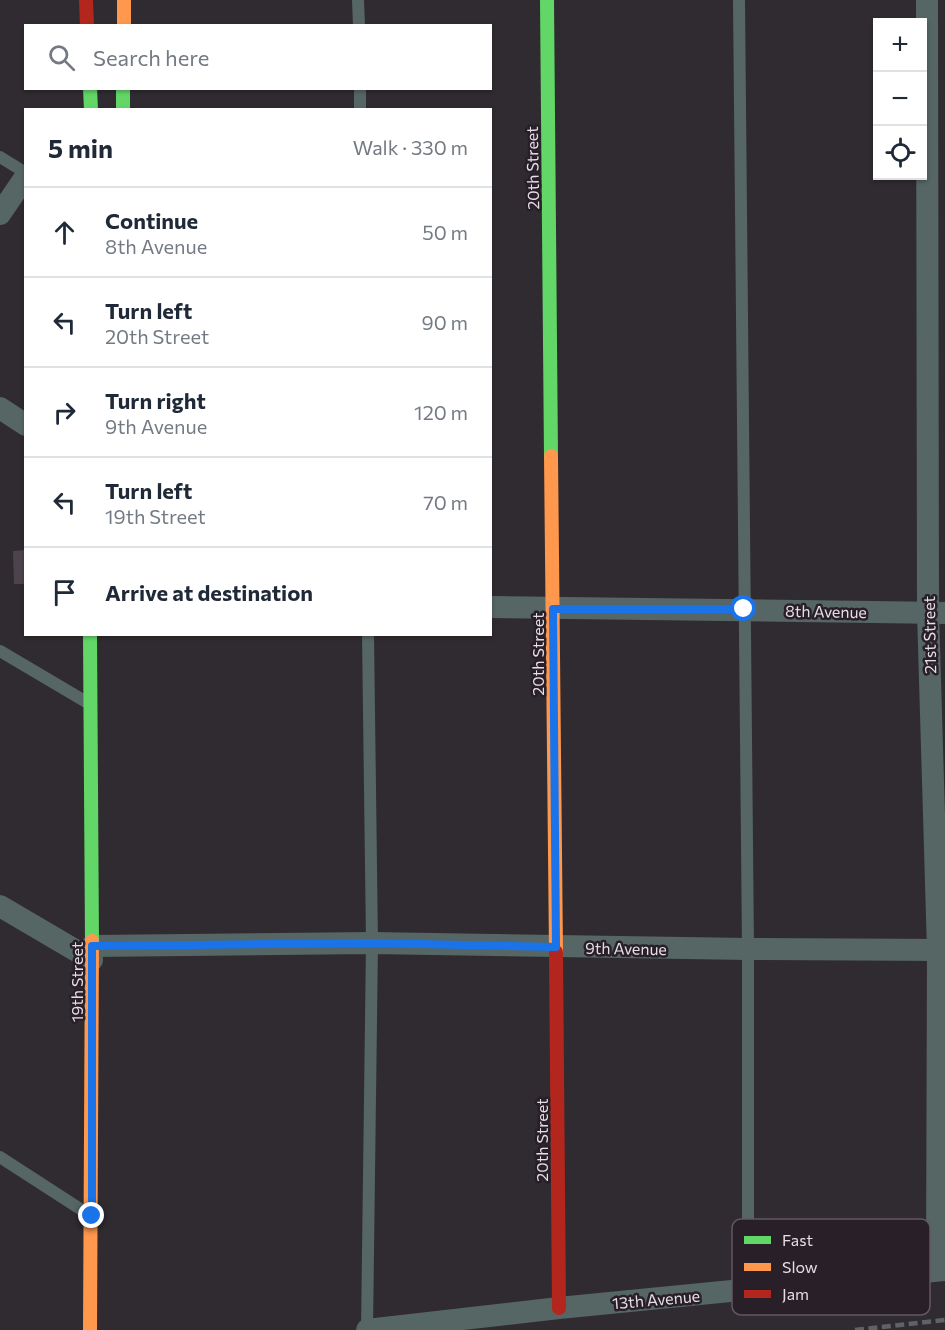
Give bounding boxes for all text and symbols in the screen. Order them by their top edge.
map controls [873,18,927,180]
button: + [873,18,927,72]
search box [24,24,492,90]
icon: search [45,41,78,74]
text: Search here [93,44,209,71]
button: − [873,72,927,126]
street label: 20th Street [522,126,542,210]
button: locate [873,126,927,180]
text: 5 min [48,132,113,163]
text: Walk · 330 m [353,135,468,159]
text: Continue [105,207,198,234]
icon: ahead [48,216,81,249]
text: 50 m [422,220,468,244]
text: 8th Avenue [105,234,207,258]
text: Turn left [105,297,192,324]
icon: left [48,306,81,339]
text: 90 m [422,310,468,334]
text: 20th Street [105,324,209,348]
text: Turn right [105,387,206,414]
icon: right [48,396,81,429]
text: 120 m [414,400,468,424]
text: 9th Avenue [105,414,207,438]
text: Turn left [105,477,192,504]
icon: left [48,486,81,519]
text: 70 m [423,490,468,514]
text: 19th Street [105,504,206,528]
icon: arrive [48,576,81,609]
text: Arrive at destination [105,579,313,606]
route start [730,595,756,621]
street label: 21st Street [919,596,939,674]
street label: 8th Avenue [785,601,867,621]
street label: 20th Street [528,612,547,696]
street label: 9th Avenue [585,938,667,958]
street label: 19th Street [67,941,86,1022]
street label: 20th Street [532,1098,551,1182]
route end [78,1202,104,1228]
legend [732,1219,930,1315]
text: Fast [782,1230,813,1249]
text: Slow [782,1257,818,1276]
text: Jam [782,1284,809,1303]
street label: 13th Avenue [611,1286,701,1312]

